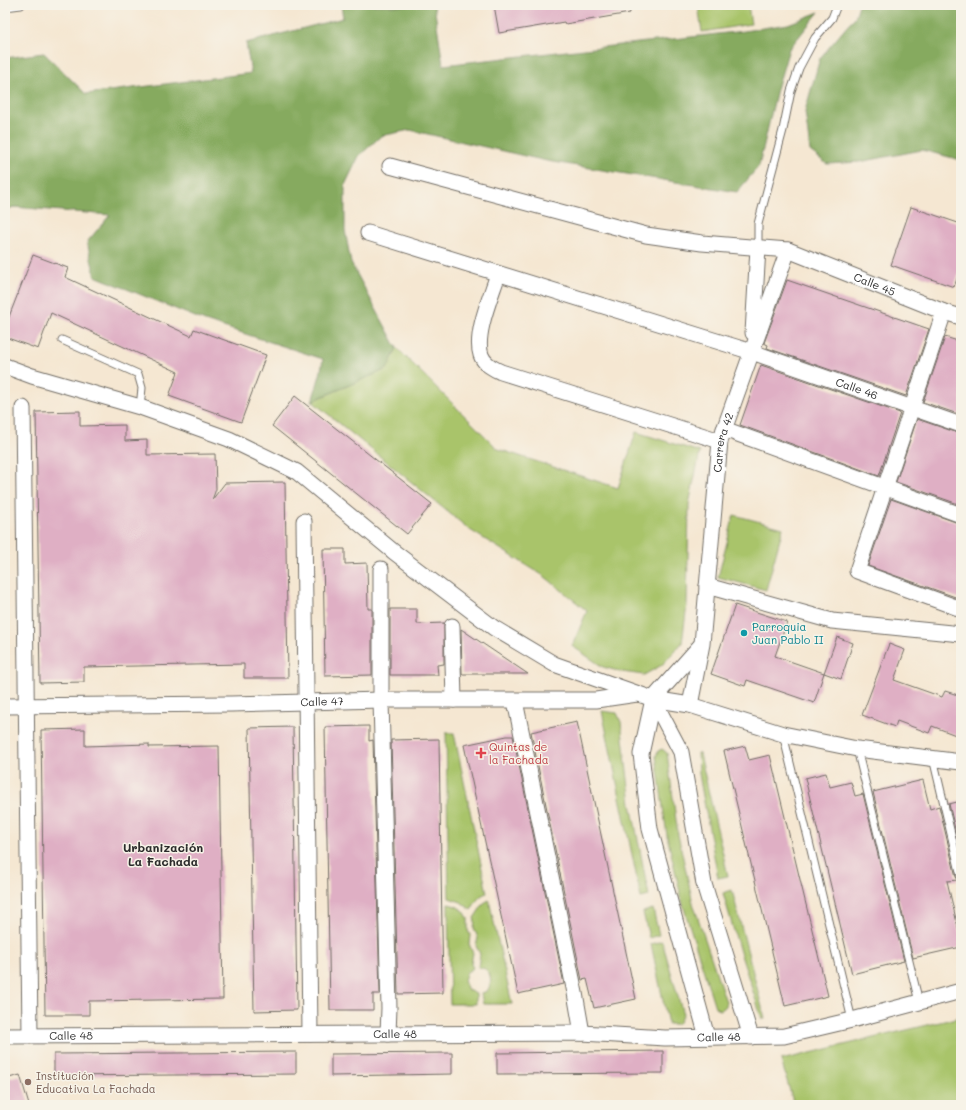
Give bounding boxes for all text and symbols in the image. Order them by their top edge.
street label: Calle 45 [852,269,898,299]
street label: Calle 46 [834,374,880,402]
street label: Carrera 42 [709,410,737,473]
place label: Parroquia Juan Pablo II [752,619,824,647]
marker: Parroquia Juan Pablo II [739,628,749,638]
street label: Calle 47 [300,693,344,709]
place label: Quintas de la Fachada [489,739,549,767]
marker: Quintas de la Fachada [476,748,486,758]
district label: Urbanización La Fachada [123,839,203,869]
street label: Calle 48 [373,1026,417,1041]
street label: Calle 48 [49,1028,93,1043]
street label: Calle 48 [697,1029,741,1044]
place label: Institución Educativa La Fachada [36,1068,156,1096]
marker: Institución Educativa La Fachada [23,1077,33,1087]

